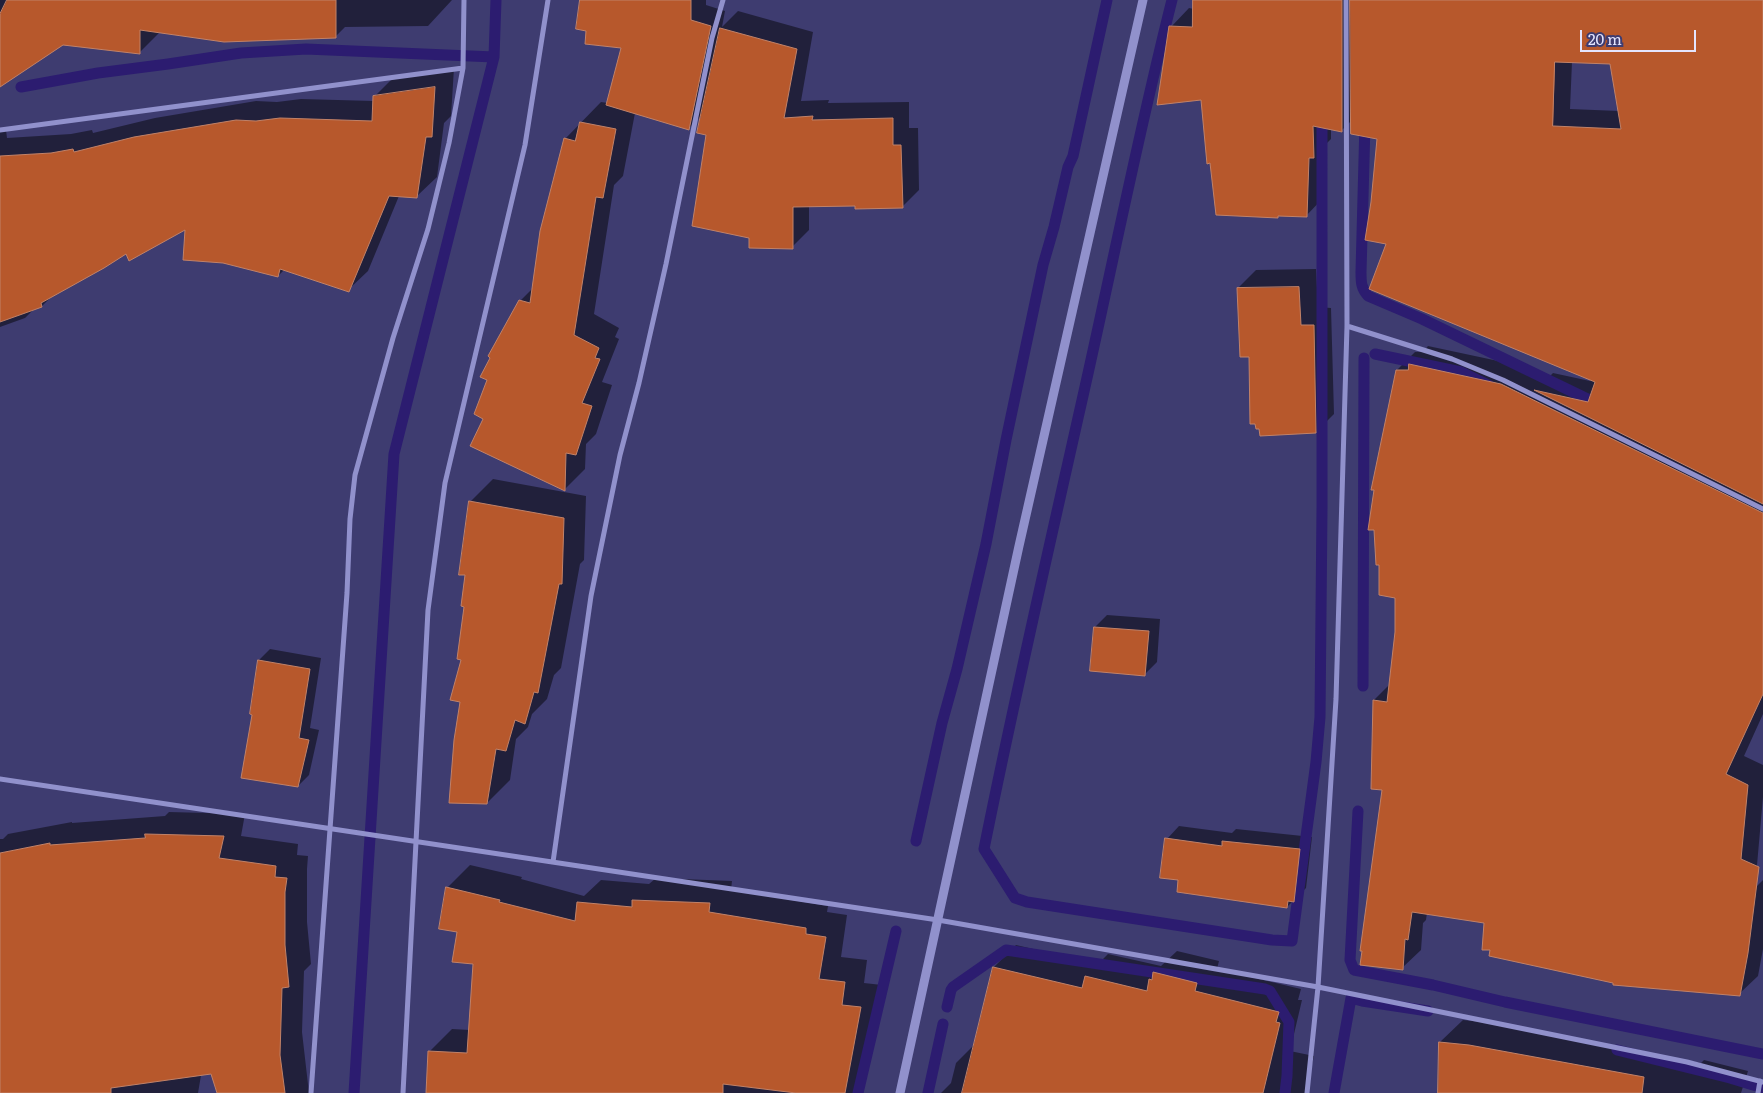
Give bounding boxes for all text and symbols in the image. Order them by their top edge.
scale bar [1583,20,1699,52]
text: 20 m [1588,27,1622,50]

